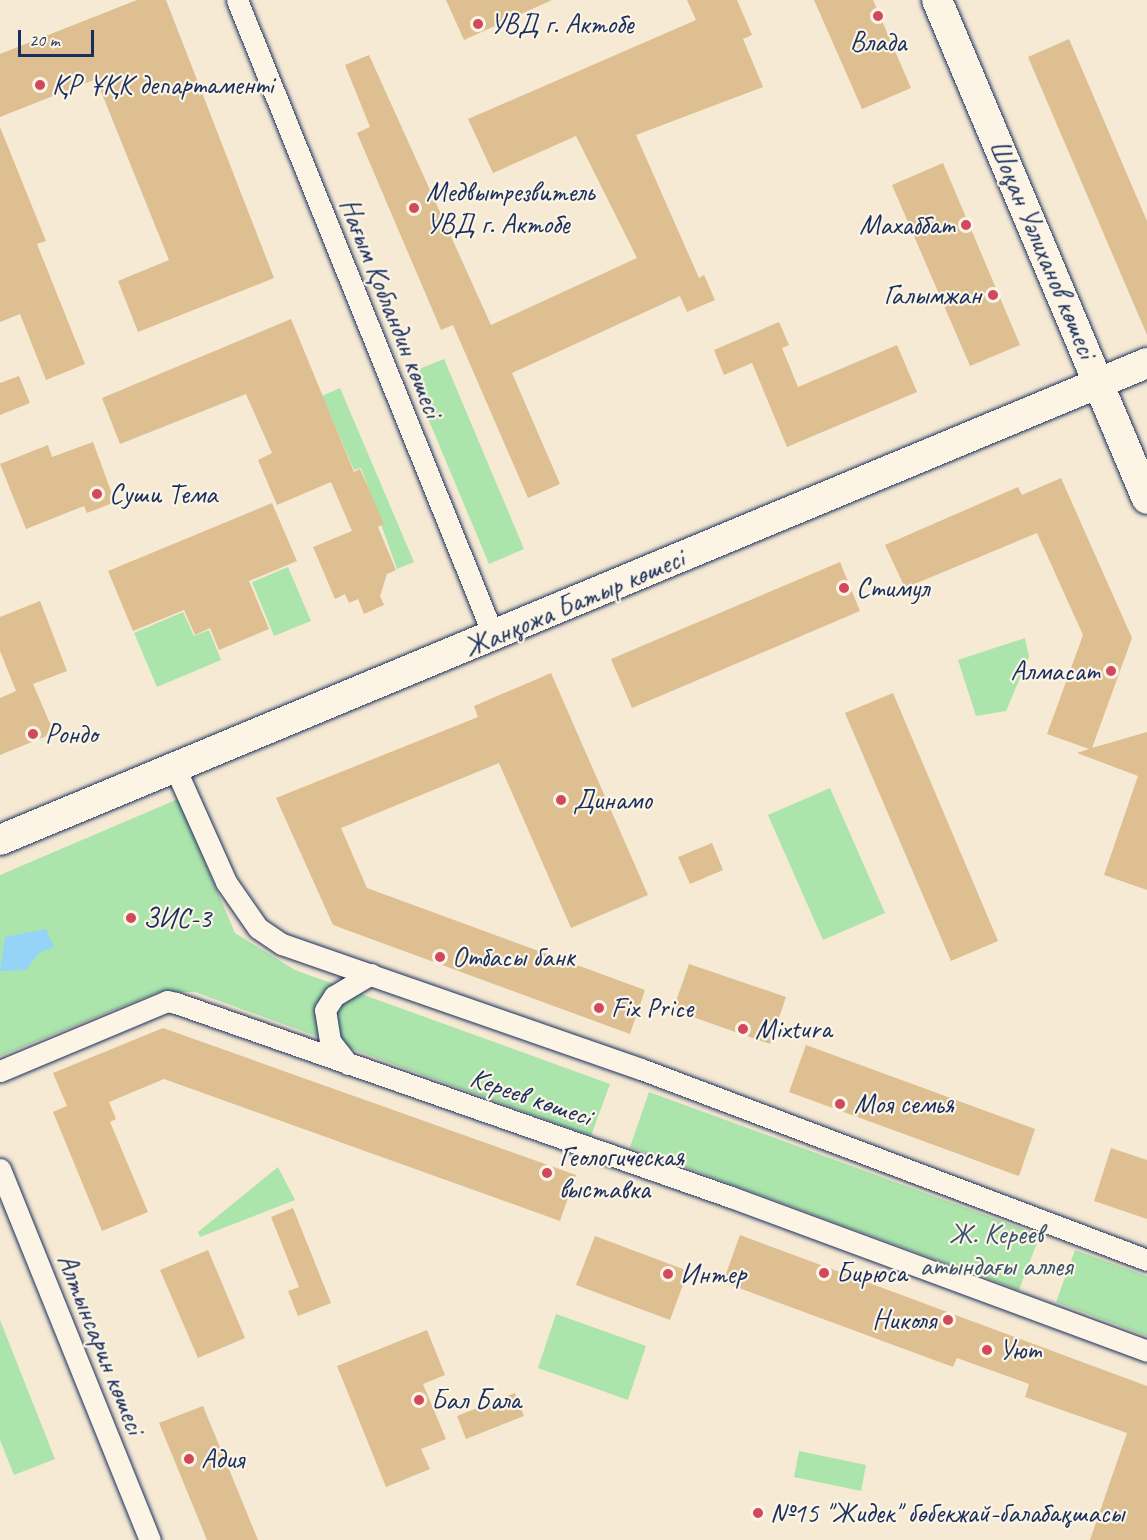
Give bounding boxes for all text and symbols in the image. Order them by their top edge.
place label: УВД г. Актобе [490,7,633,41]
marker: Влада [871,9,885,23]
marker: УВД г. Актобе [471,17,485,31]
scale bar [21,18,98,56]
place label: Влада [850,25,906,59]
text: 20 m [29,29,60,51]
place label: ҚР ҰҚК департаменті [52,68,274,102]
marker: ҚР ҰҚК департаменті [33,78,47,92]
street label: Шоқан Уәлиханов көшесі [982,135,1104,363]
place label: Медвытрезвитель УВД г. Актобе [426,175,595,241]
street label: Нағым Қобландин көшесі [332,193,450,423]
marker: Медвытрезвитель УВД г. Актобе [407,201,421,215]
place label: Махаббат [859,208,954,242]
marker: Махаббат [959,218,973,232]
place label: Галымжан [884,278,981,312]
marker: Галымжан [986,288,1000,302]
place label: Суши Тема [109,477,212,511]
marker: Суши Тема [90,487,104,501]
street label: Жанқожа Батыр көшесі [460,542,688,664]
place label: Стимул [856,571,929,605]
marker: Стимул [837,581,851,595]
place label: Алмасат [1011,654,1099,688]
marker: Алмасат [1104,664,1118,678]
place label: Рондо [45,717,98,751]
marker: Рондо [26,727,40,741]
place label: Динамо [573,783,652,817]
marker: Динамо [554,793,568,807]
place label: ЗИС-3 [143,901,211,935]
marker: ЗИС-3 [124,911,138,925]
place label: Отбасы банк [452,940,575,974]
marker: Отбасы банк [433,950,447,964]
place label: Fix Price [611,991,693,1025]
marker: Fix Price [592,1001,606,1015]
place label: Mixtura [755,1012,831,1046]
marker: Mixtura [736,1022,750,1036]
street label: Кереев көшесі [466,1061,596,1133]
place label: Моя семья [854,1087,952,1121]
marker: Моя семья [831,1095,849,1113]
place label: Геологическая выставка [559,1140,684,1206]
marker: Геологическая выставка [540,1166,554,1180]
park label: Ж. Кереев атындағы аллея [920,1217,1072,1283]
street label: Алтынсарин көшесі [50,1249,152,1439]
place label: Бирюса [836,1256,907,1290]
place label: Интер [680,1257,746,1291]
marker: Бирюса [817,1266,831,1280]
marker: Интер [661,1267,675,1281]
place label: Николя [872,1303,936,1337]
marker: Николя [941,1313,955,1327]
place label: Уют [999,1333,1040,1367]
marker: Уют [980,1343,994,1357]
place label: Бал Бала [431,1383,523,1417]
marker: Бал Бала [412,1393,426,1407]
place label: Адия [201,1442,244,1476]
marker: Адия [182,1452,196,1466]
place label: №15 "Жидек" бөбекжай-балабақшасы [770,1496,1124,1530]
marker: №15 "Жидек" бөбекжай-балабақшасы [751,1506,765,1520]

